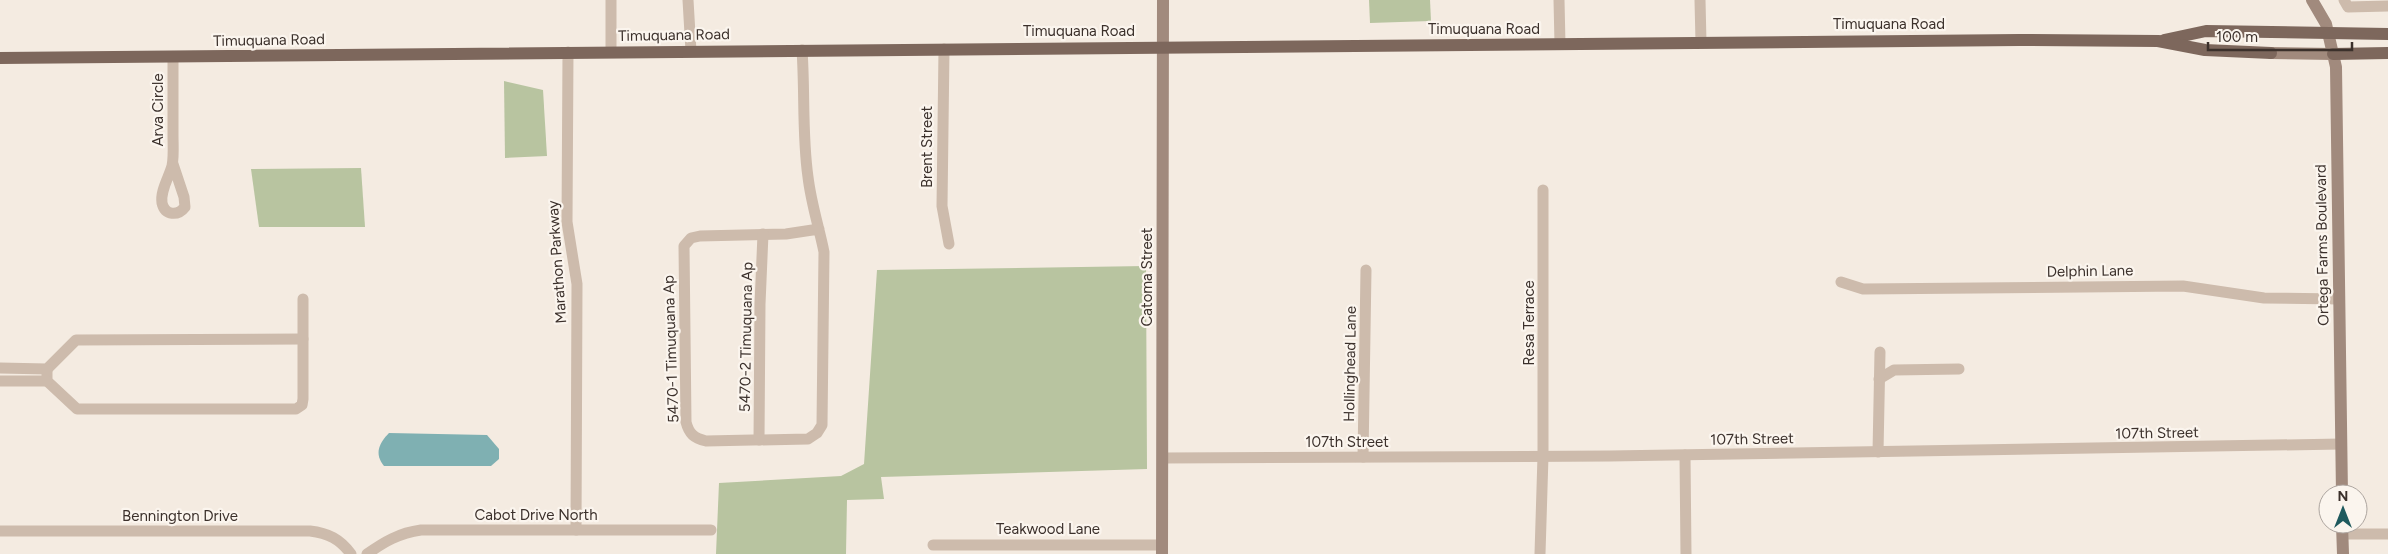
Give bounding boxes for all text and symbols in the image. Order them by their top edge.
street label: Timuquana Road [1833,15,1945,33]
street label: Timuquana Road [1428,20,1540,38]
scale bar [2208,20,2352,52]
street label: Timuquana Road [1023,22,1135,40]
street label: Timuquana Road [618,25,730,45]
text: 100 m [2216,28,2258,46]
street label: Timuquana Road [213,30,325,50]
street label: Arva Circle [149,73,167,147]
street label: Brent Street [918,106,936,188]
street label: Ortega Farms Boulevard [2312,164,2332,326]
street label: Marathon Parkway [544,200,570,324]
street label: Catoma Street [1138,227,1156,326]
street label: Delphin Lane [2047,261,2133,281]
street label: 5470-2 Timuquana Ap [736,262,756,412]
street label: 5470-1 Timuquana Ap [659,275,683,423]
street label: Resa Terrace [1520,280,1538,366]
street label: Hollinghead Lane [1340,306,1360,422]
street label: 107th Street [2115,423,2199,443]
street label: 107th Street [1710,429,1794,449]
street label: 107th Street [1305,433,1389,451]
north arrow [2318,484,2368,534]
text: N [2338,488,2348,505]
street label: Cabot Drive North [474,506,598,524]
street label: Bennington Drive [122,507,238,525]
street label: Teakwood Lane [996,520,1100,538]

